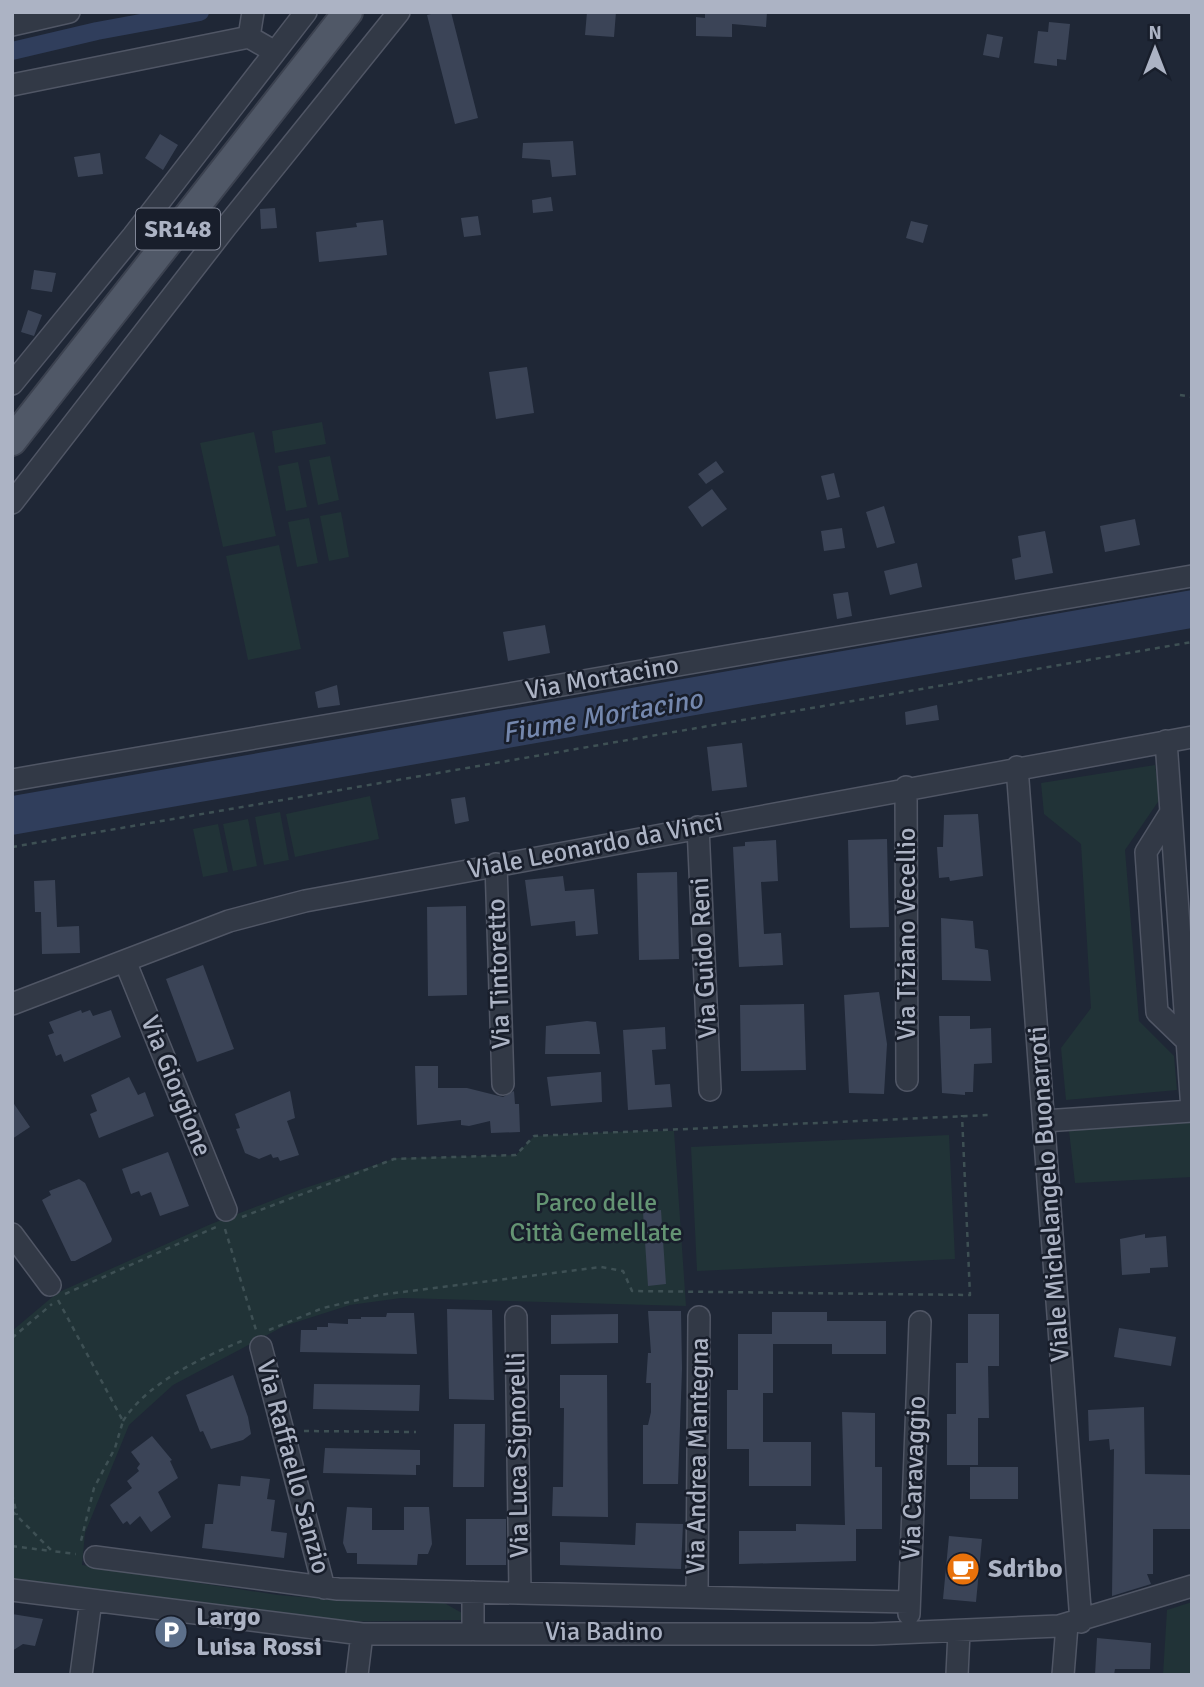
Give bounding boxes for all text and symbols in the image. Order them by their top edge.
north arrow [1120,14,1190,84]
text: N [1148,21,1162,45]
road number: SR148 [136,209,220,250]
street label: Via Mortacino [523,649,681,707]
water label: Fiume Mortacino [499,681,706,750]
street label: Viale Leonardo da Vinci [465,806,725,886]
street label: Via Tiziano Vecellio [891,827,923,1041]
street label: Via Guido Reni [684,877,724,1039]
street label: Via Tintoretto [480,898,518,1050]
street label: Via Giorgione [133,1011,219,1161]
street label: Viale Michelangelo Buonarroti [1021,1025,1077,1363]
park label: Parco delle Città Gemellate [510,1187,682,1249]
street label: Via Andrea Mantegna [680,1337,716,1575]
street label: Via Luca Signorelli [500,1352,536,1558]
street label: Via Raffaello Sanzio [249,1357,337,1577]
street label: Via Caravaggio [895,1395,933,1561]
cafe icon: Sdribo [944,1550,982,1588]
place label: Sdribo [988,1553,1063,1585]
place label: Largo Luisa Rossi [196,1601,322,1663]
parking icon: Largo Luisa Rossi [152,1613,190,1651]
street label: Via Badino [545,1616,663,1648]

